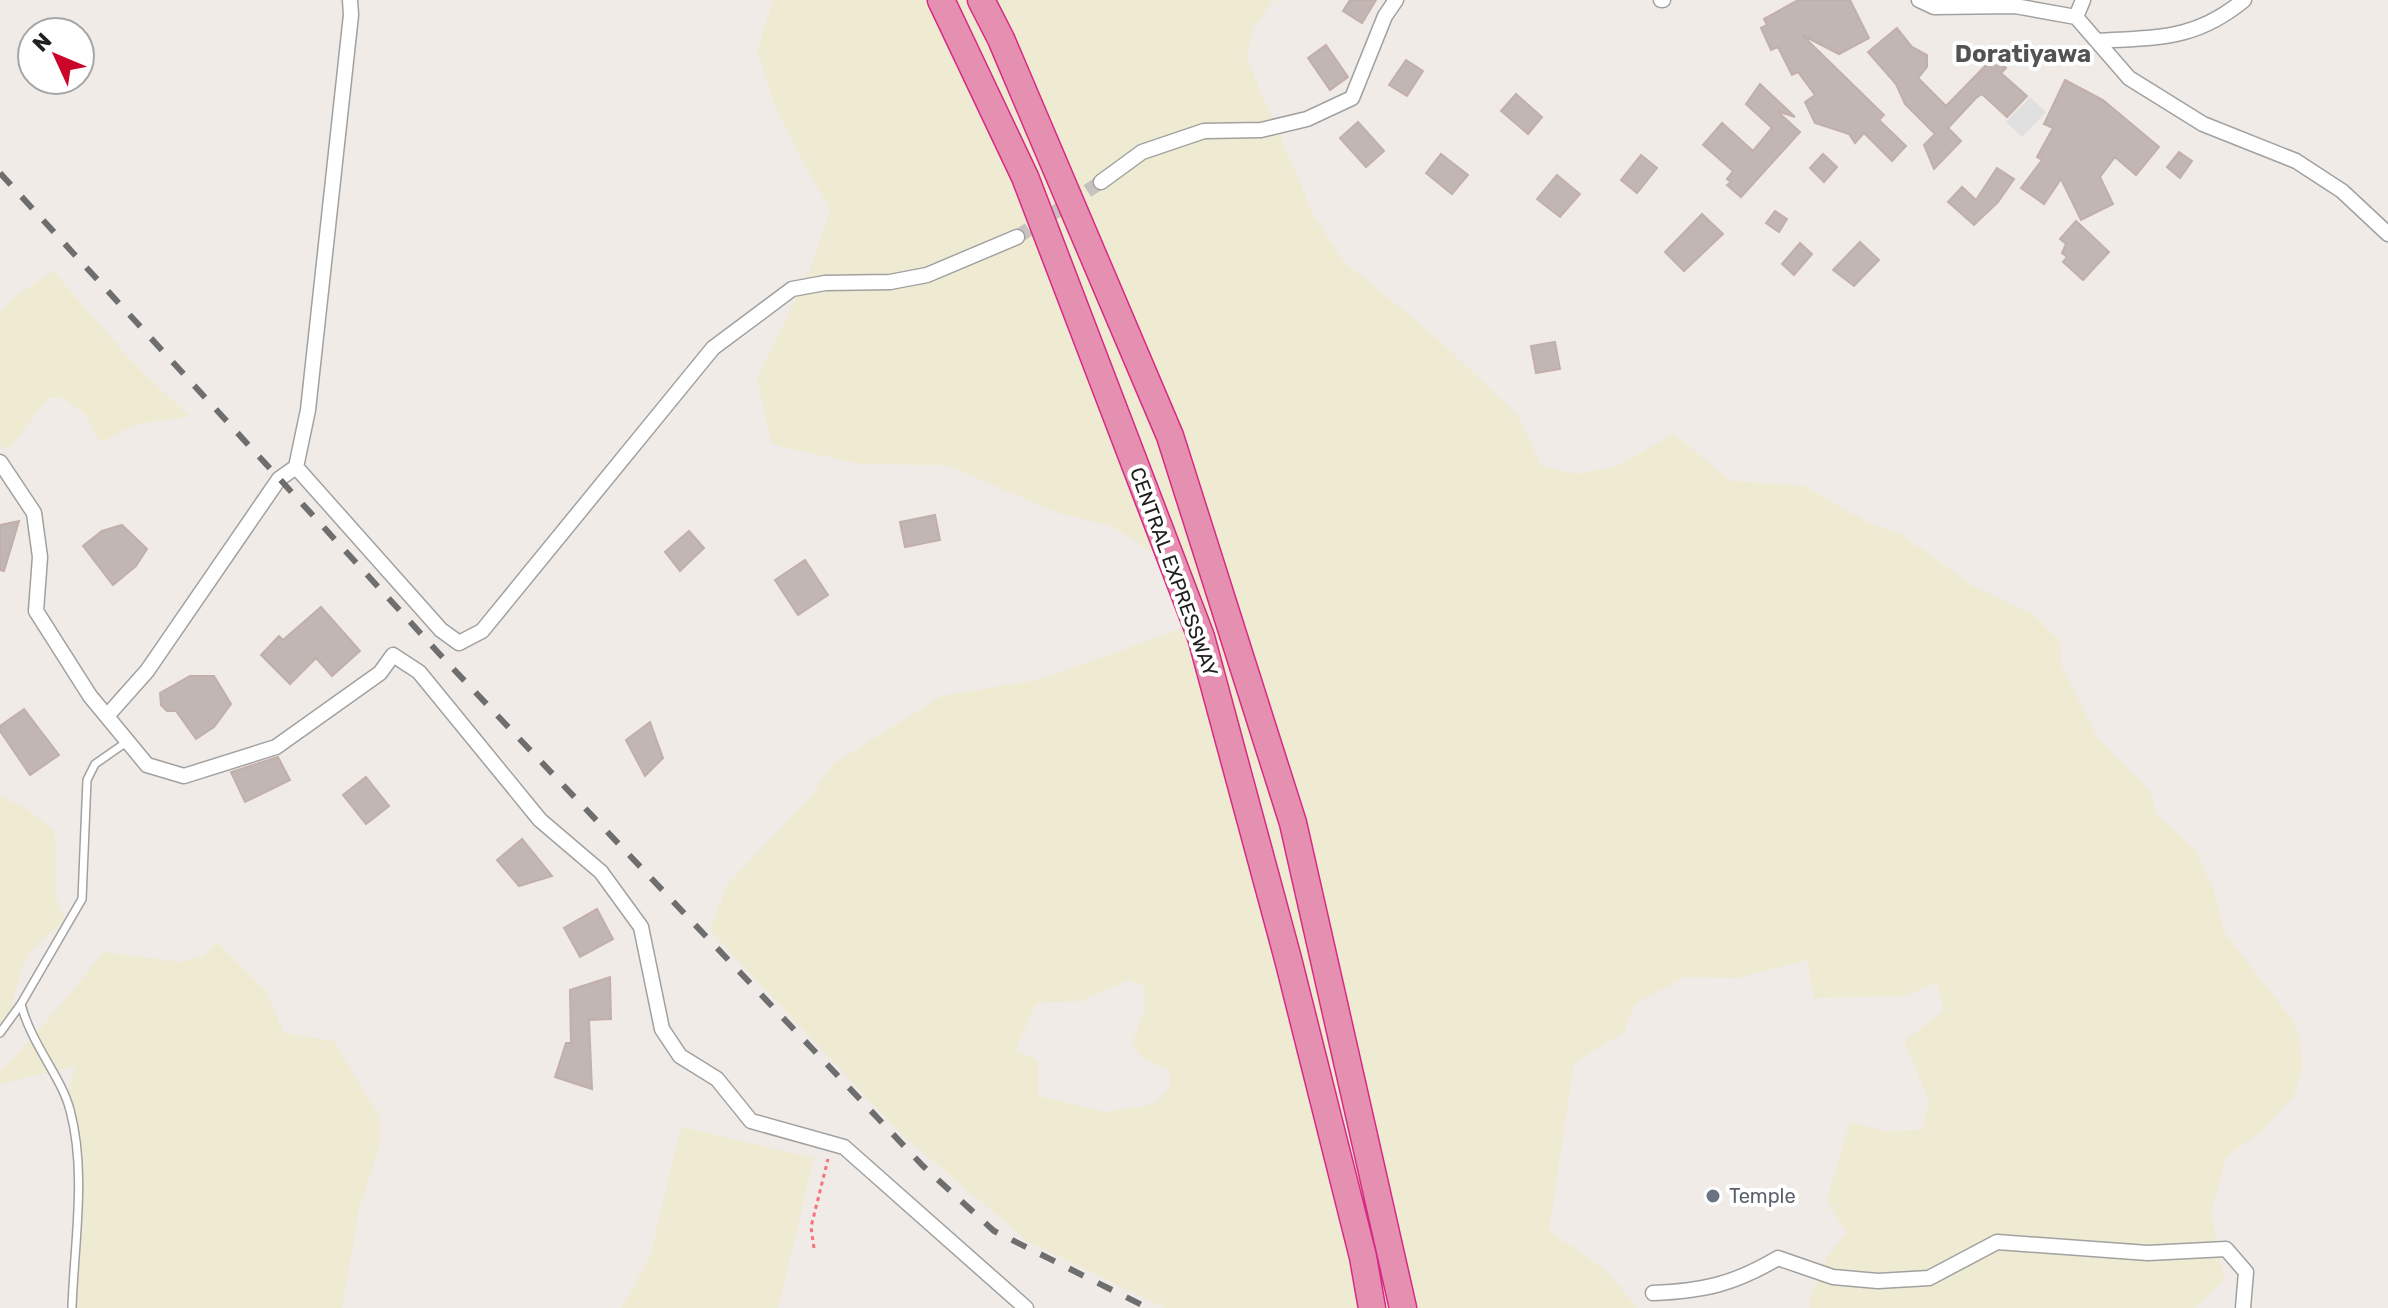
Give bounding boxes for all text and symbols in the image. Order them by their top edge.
north arrow [16,16,96,96]
text: N [27,27,57,58]
district label: Doratiyawa [1955,40,2091,68]
street label: CENTRAL EXPRESSWAY [1125,464,1223,680]
place label: Temple [1729,1184,1796,1208]
marker: Temple [1704,1187,1722,1205]

